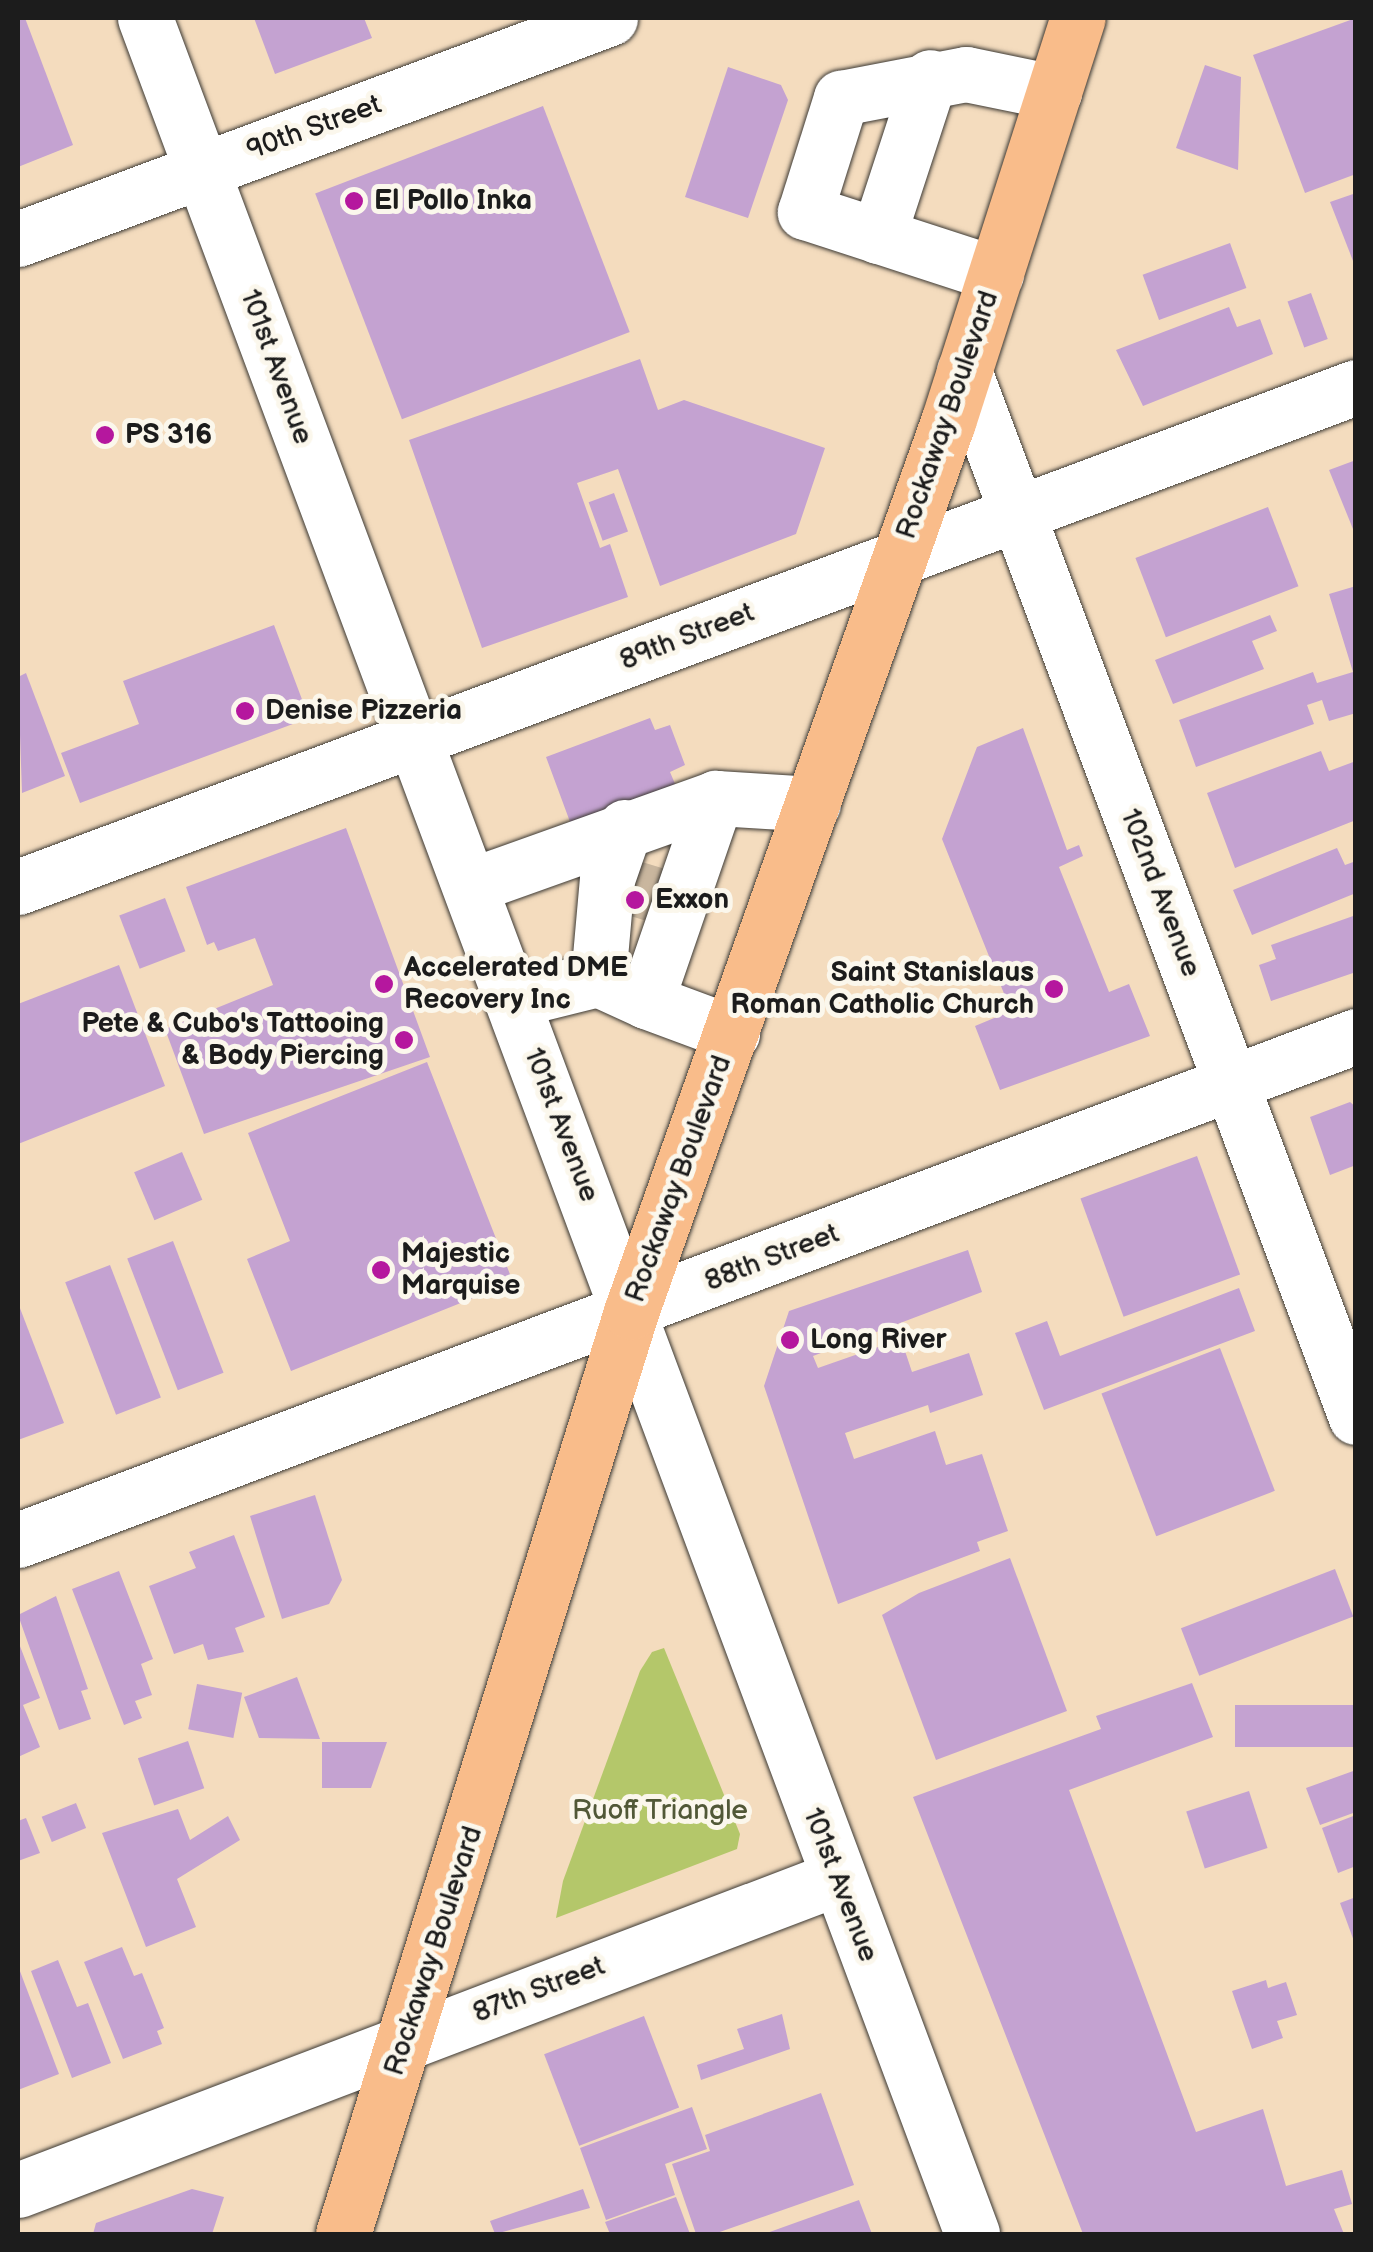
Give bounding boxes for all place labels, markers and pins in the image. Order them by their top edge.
place label: El Pollo Inka [374,184,532,218]
marker: El Pollo Inka [343,190,365,212]
place label: PS 316 [125,418,212,452]
marker: PS 316 [94,424,116,446]
place label: Denise Pizzeria [265,694,462,728]
marker: Denise Pizzeria [234,700,256,722]
place label: Exxon [655,883,729,917]
marker: Exxon [624,889,646,911]
place label: Accelerated DME Recovery Inc [404,951,628,1017]
place label: Saint Stanislaus Roman Catholic Church [731,956,1034,1022]
marker: Accelerated DME Recovery Inc [373,973,395,995]
marker: Saint Stanislaus Roman Catholic Church [1043,978,1065,1000]
place label: Pete & Cubo's Tattooing & Body Piercing [81,1007,384,1073]
marker: Pete & Cubo's Tattooing & Body Piercing [393,1029,415,1051]
place label: Majestic Marquise [401,1237,520,1303]
marker: Majestic Marquise [370,1259,392,1281]
place label: Long River [810,1323,947,1357]
marker: Long River [779,1329,801,1351]

